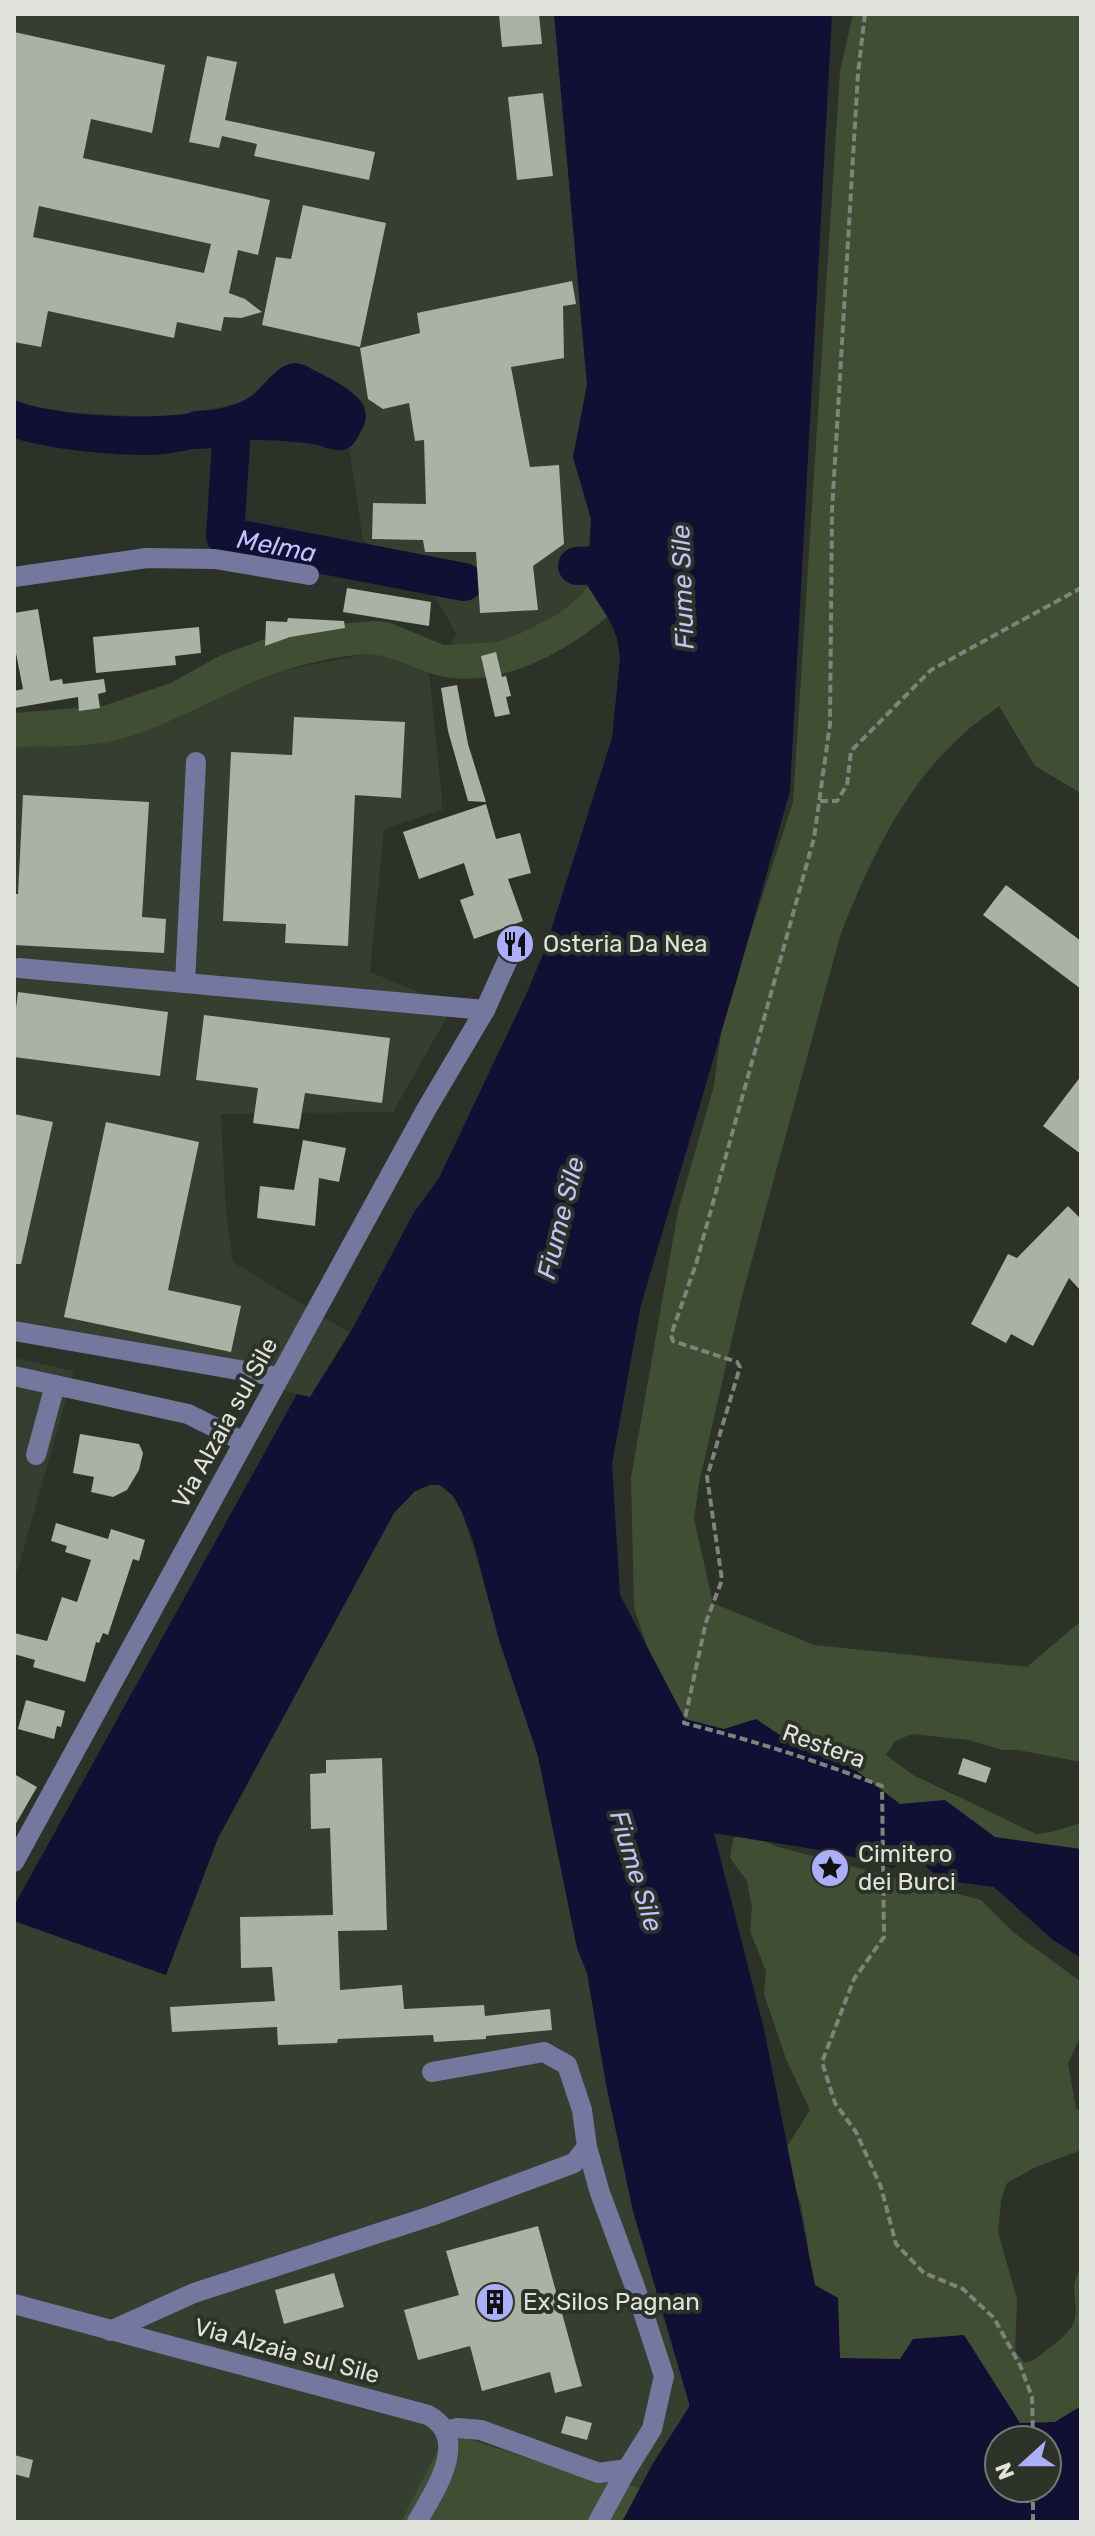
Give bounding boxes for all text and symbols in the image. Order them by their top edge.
water label: Melma [235,523,319,569]
water label: Fiume Sile [665,524,701,650]
restaurant icon: Osteria Da Nea [494,923,536,965]
place label: Osteria Da Nea [543,930,707,958]
water label: Fiume Sile [531,1153,591,1282]
street label: Via Alzaia sul Sile [167,1333,283,1513]
street label: Restera [779,1718,869,1774]
water label: Fiume Sile [603,1807,669,1936]
place label: Cimitero dei Burci [858,1840,956,1896]
place icon: Cimitero dei Burci [809,1847,851,1889]
building icon: Ex Silos Pagnan [474,2281,516,2323]
place label: Ex Silos Pagnan [523,2288,700,2316]
street label: Via Alzaia sul Sile [191,2313,383,2389]
north arrow [983,2424,1063,2504]
text: N [989,2459,1020,2483]

